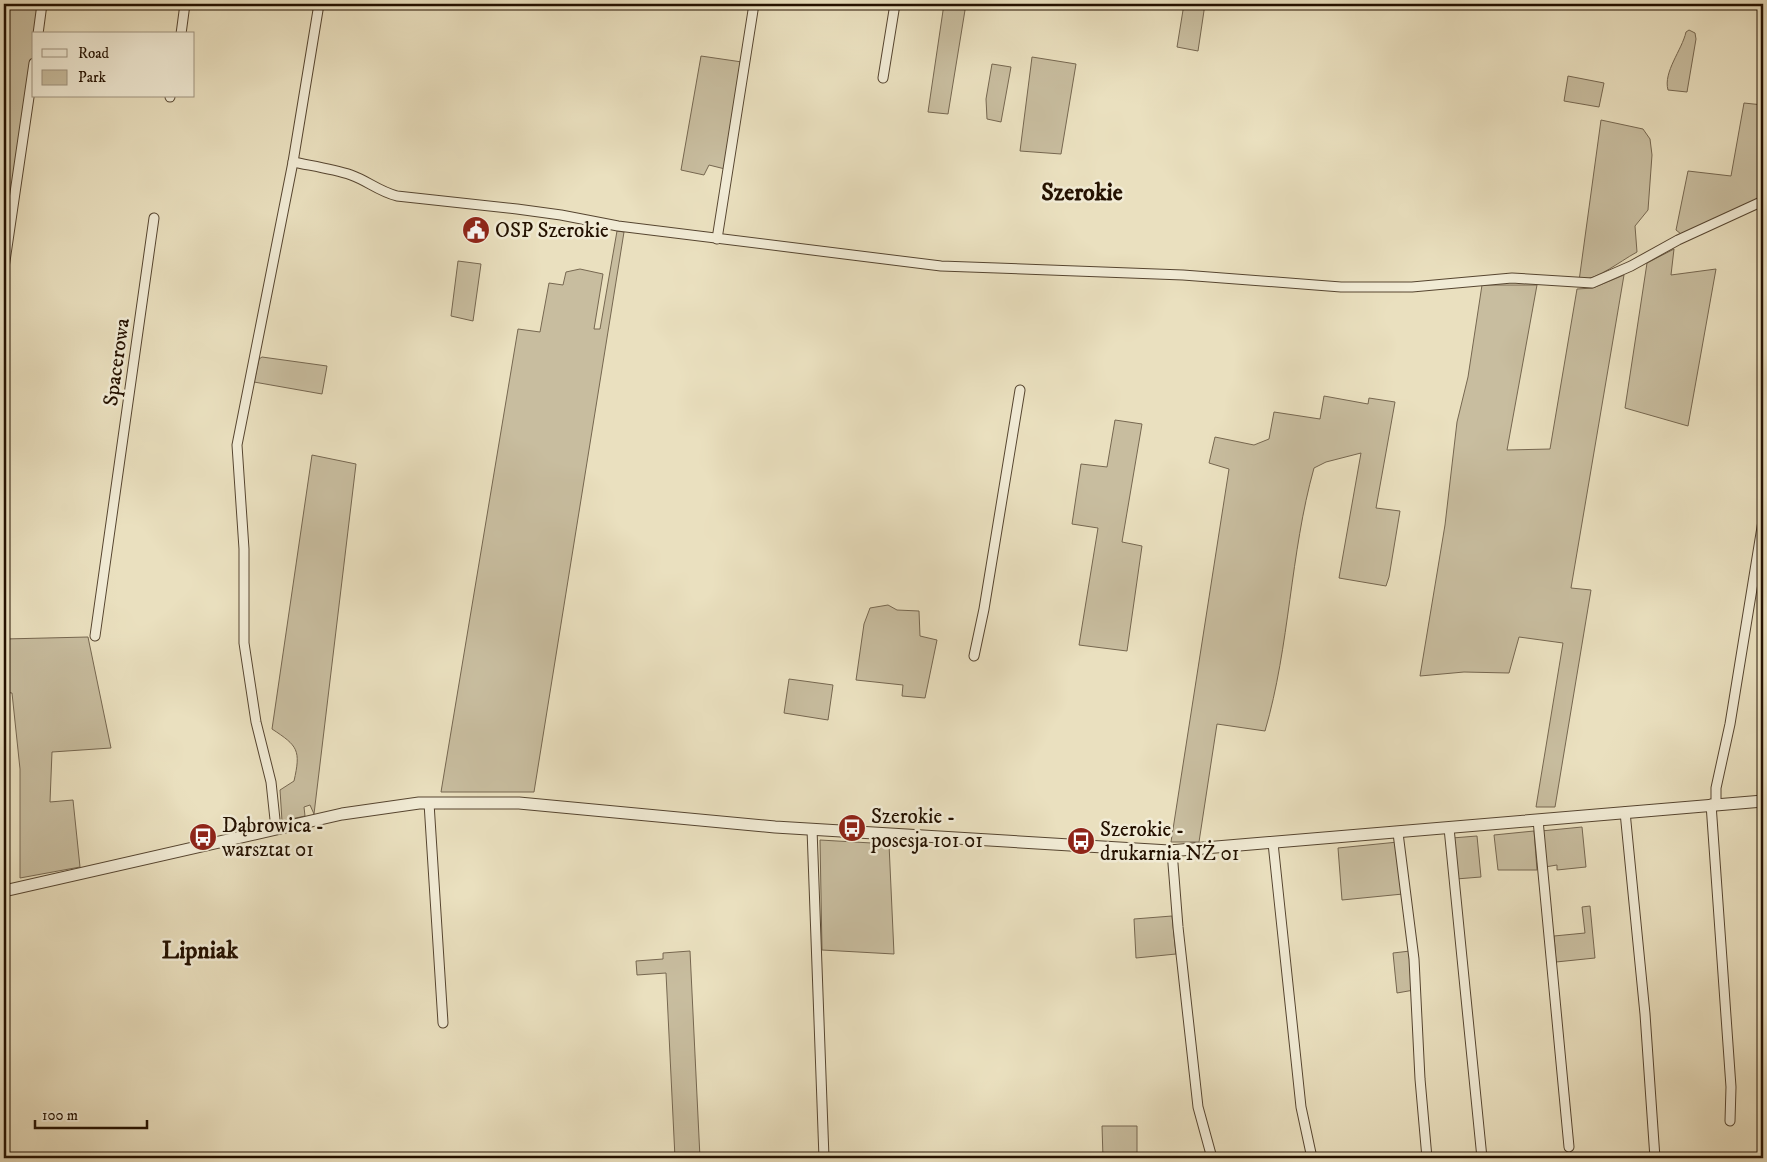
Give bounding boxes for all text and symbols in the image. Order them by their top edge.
legend [32,32,195,98]
text: Road [78,44,110,63]
text: Park [78,68,107,87]
district label: Szerokie [1041,178,1123,208]
public building icon: OSP Szerokie [461,215,491,245]
place label: OSP Szerokie [495,218,609,244]
street label: Spacerowa [98,316,136,408]
place label: Szerokie - posesja 101 01 [870,804,983,854]
place label: Dąbrowica - warsztat 01 [221,813,324,863]
bus stop icon: Szerokie - posesja 101 01 [837,813,867,843]
place label: Szerokie - drukarnia NŻ 01 [1100,817,1240,867]
bus stop icon: Dąbrowica - warsztat 01 [188,822,218,852]
bus stop icon: Szerokie - drukarnia NŻ 01 [1066,826,1096,856]
district label: Lipniak [162,936,239,966]
scale bar [35,1097,148,1129]
text: 100 m [42,1106,78,1125]

